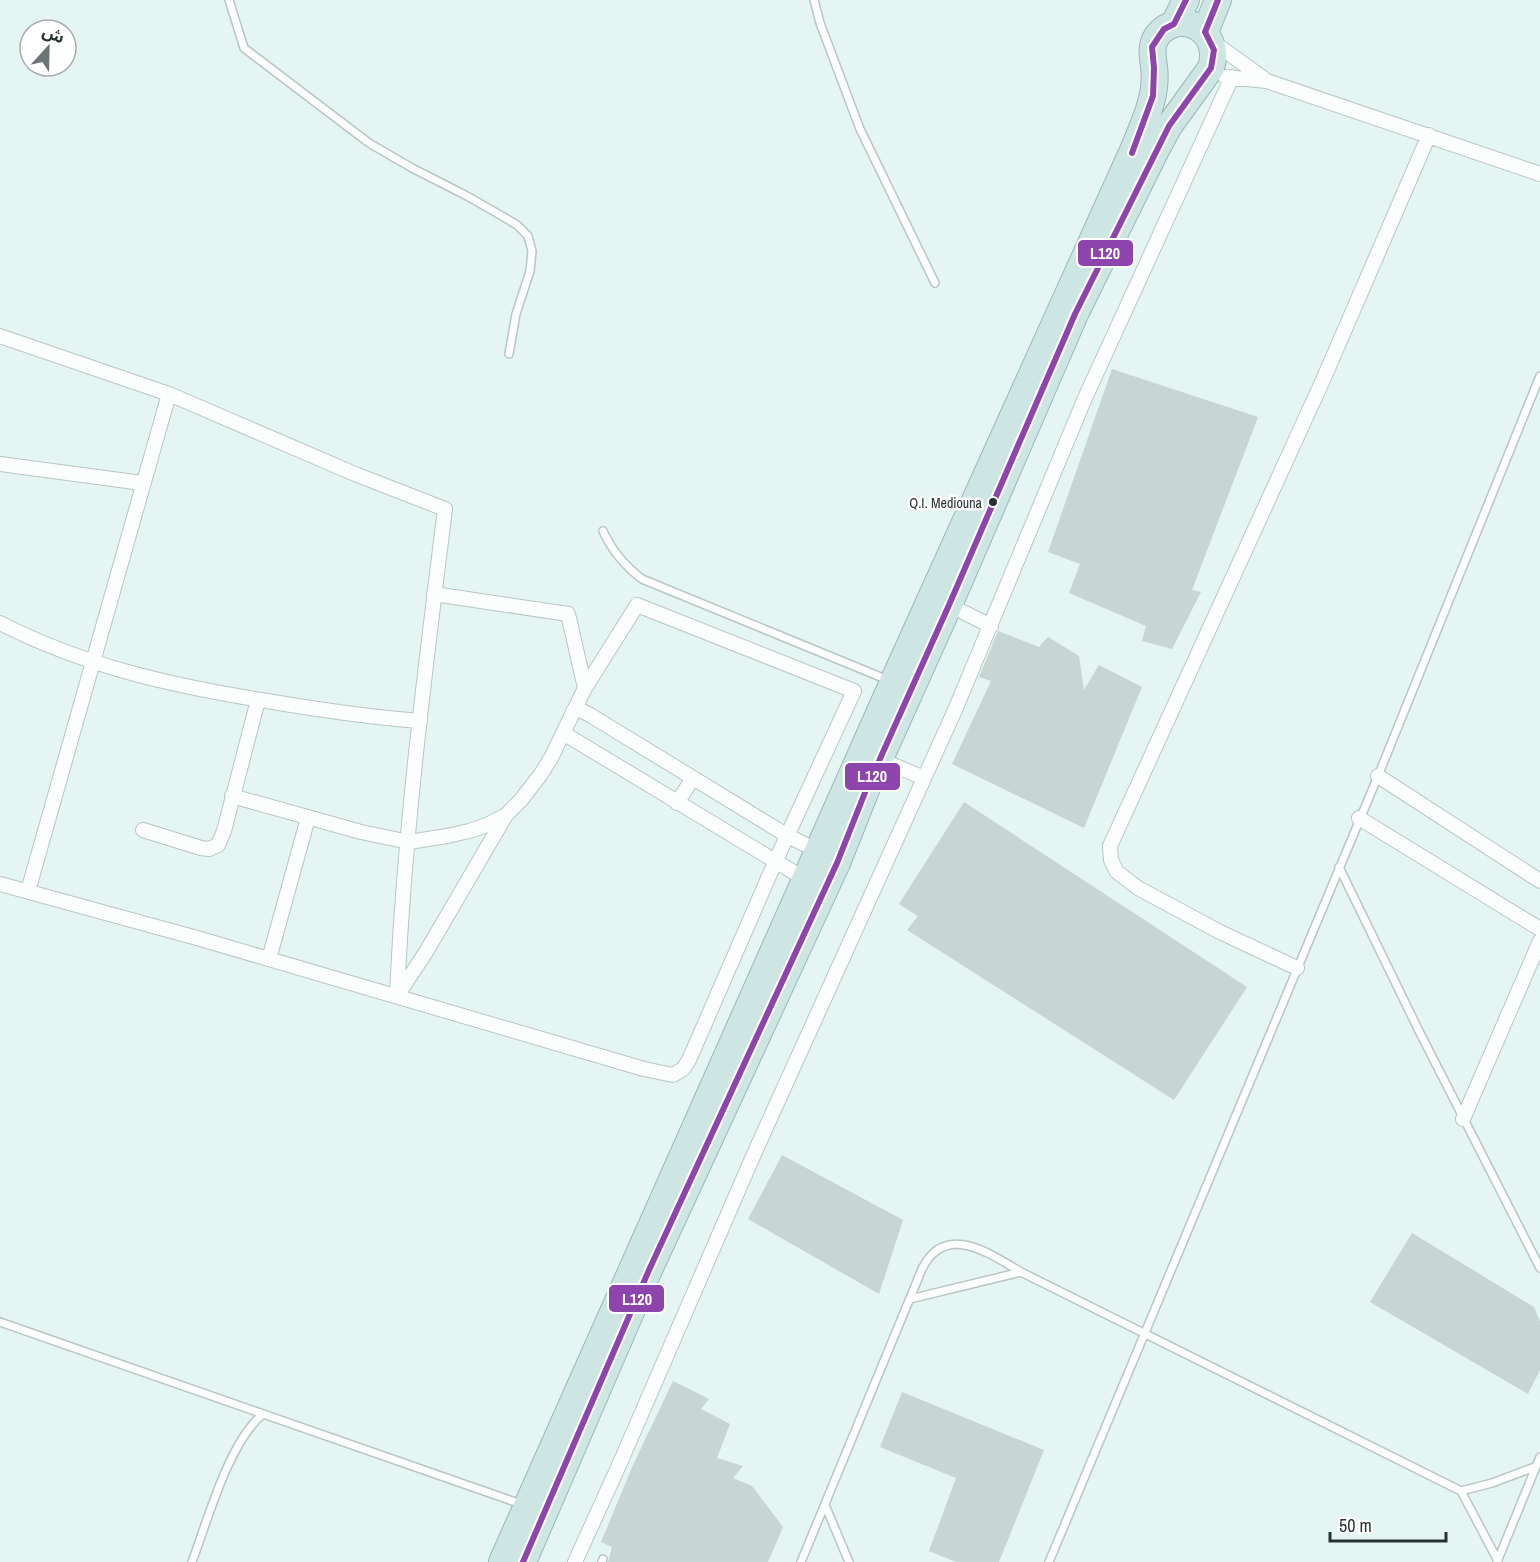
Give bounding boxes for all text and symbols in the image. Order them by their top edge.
north arrow [18,18,78,78]
text: ش [39,20,68,48]
line badge: L120 [1077,239,1134,267]
text: L120 [1090,242,1120,264]
place label: Q.I. Mediouna [909,494,983,512]
marker: Q.I. Mediouna [987,496,999,508]
line badge: L120 [844,762,901,791]
text: L120 [857,765,887,787]
line badge: L120 [608,1284,665,1313]
text: L120 [622,1288,652,1310]
scale bar [1330,1505,1446,1543]
text: 50 m [1339,1513,1372,1538]

